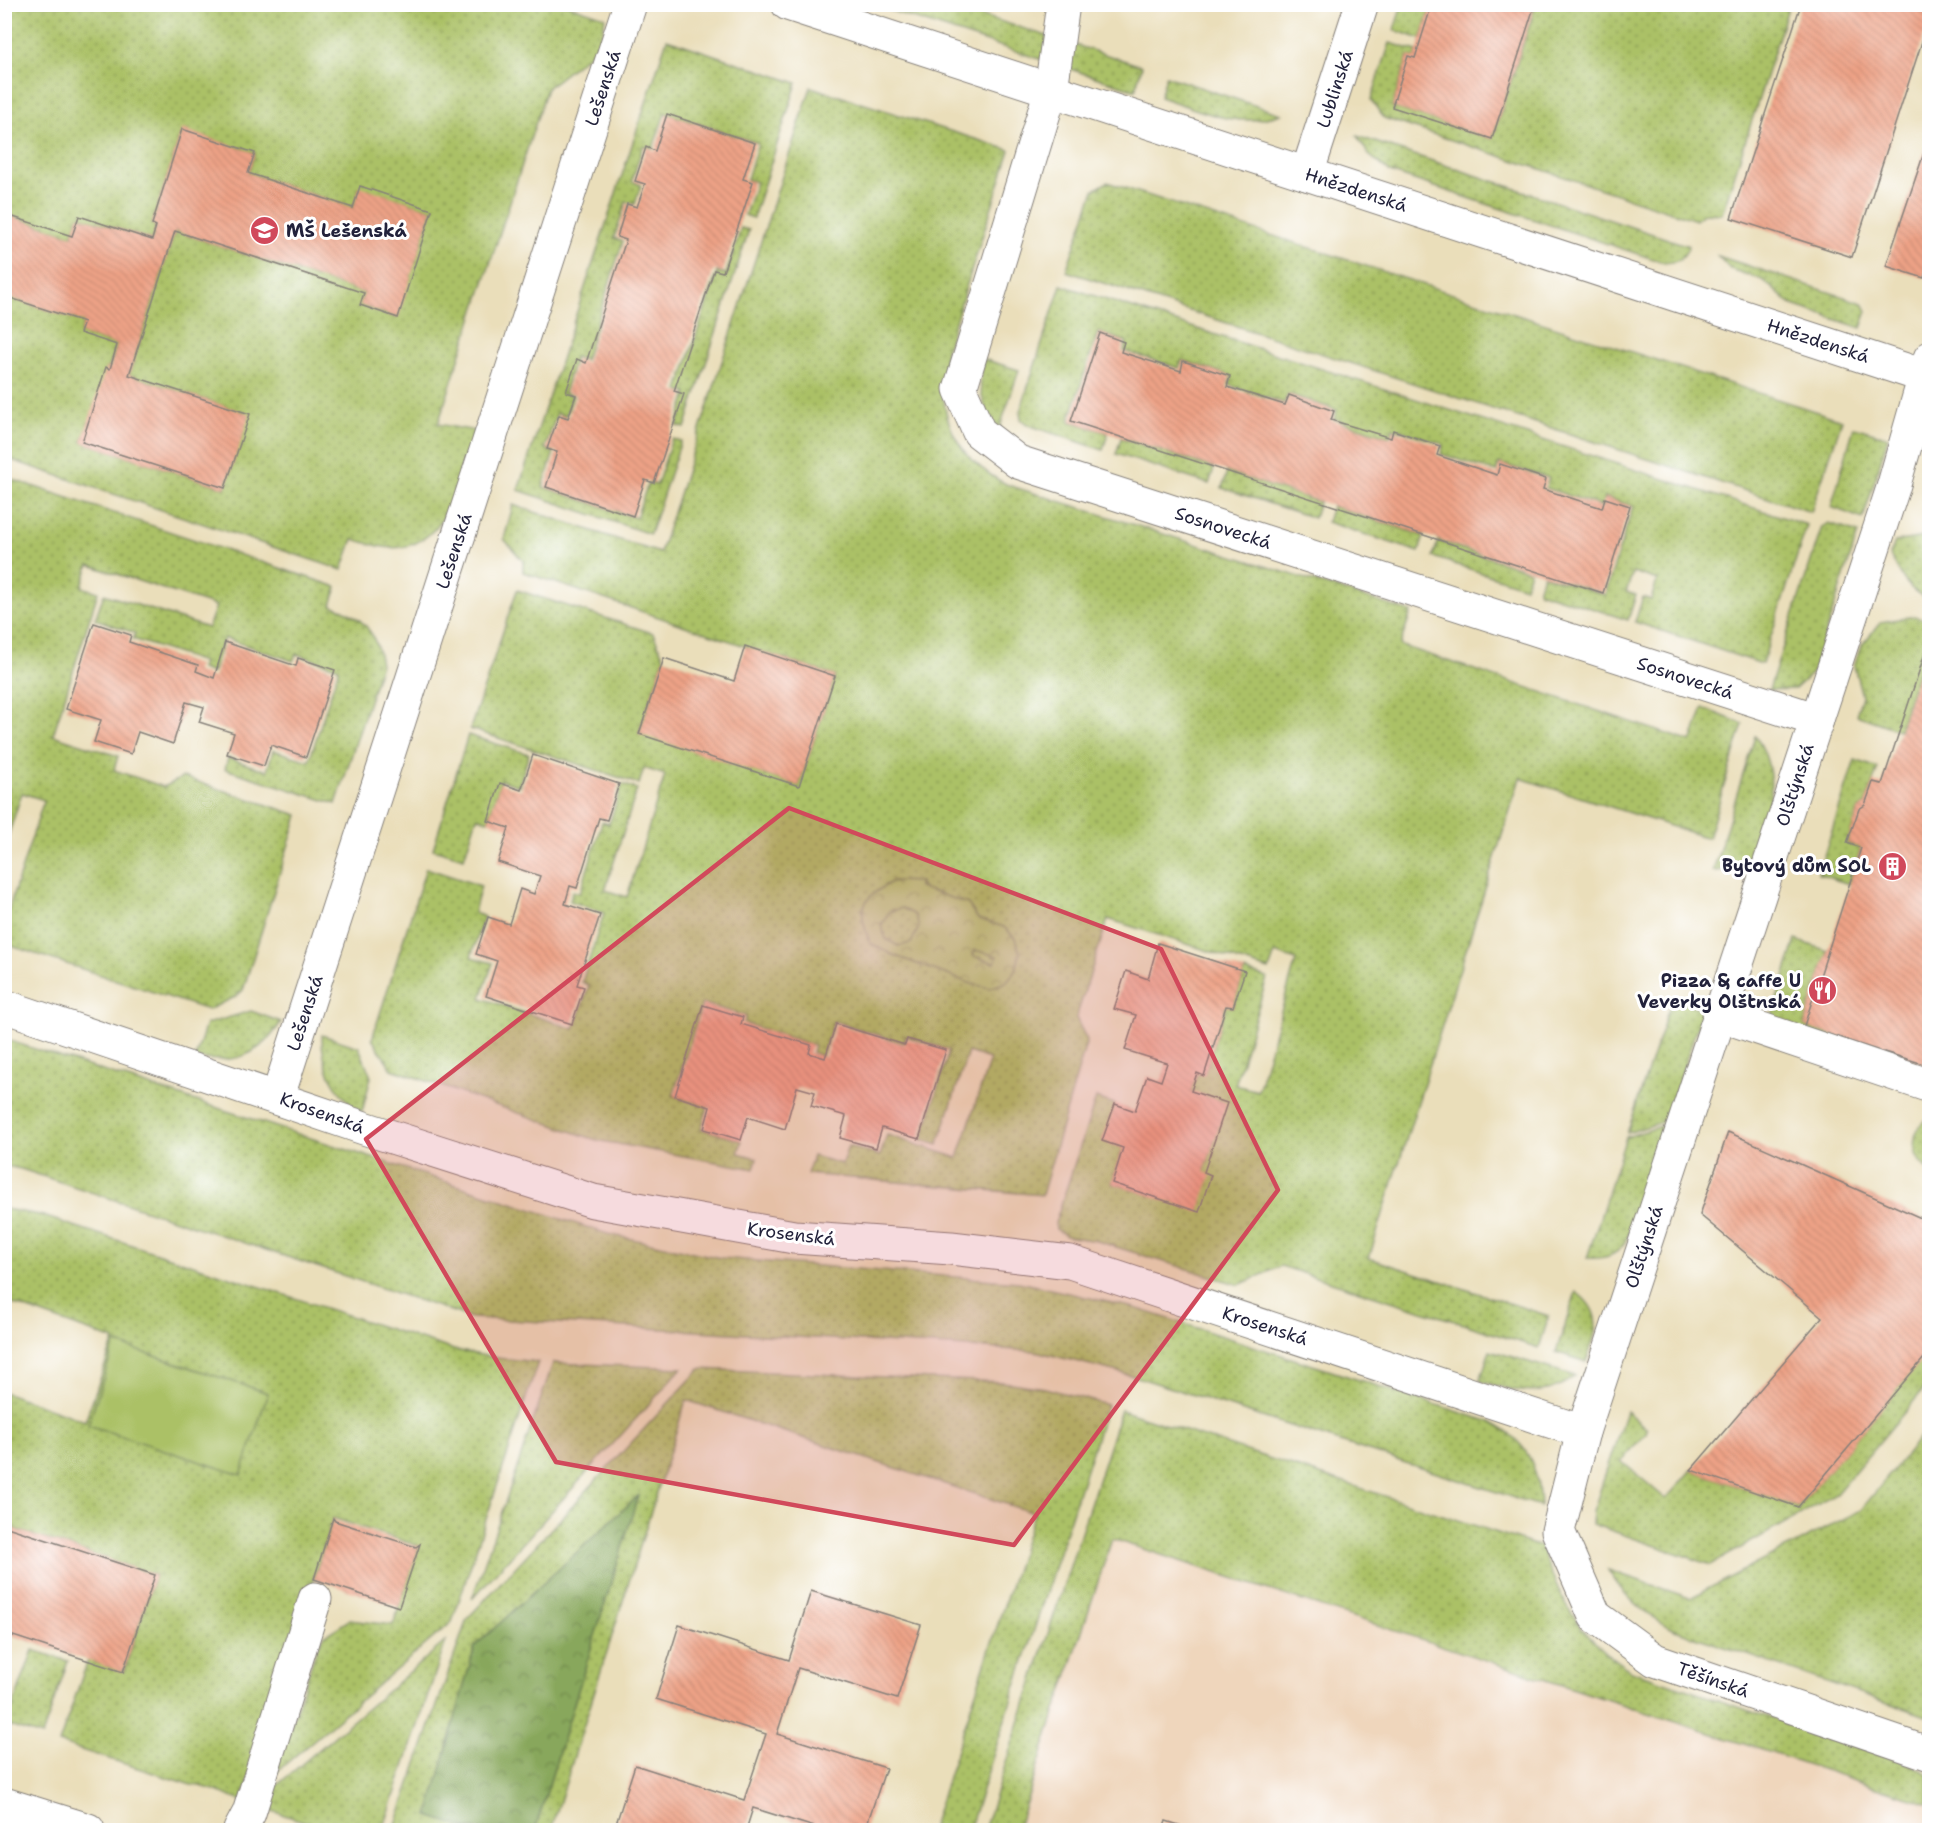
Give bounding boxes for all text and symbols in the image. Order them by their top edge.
street label: Lešenská [579,47,627,129]
street label: Lublinská [1311,47,1359,131]
street label: Hnězdenská [1302,162,1410,218]
school or university icon: MŠ Lešenská [249,215,281,247]
place label: MŠ Lešenská [286,219,407,243]
street label: Hnězdenská [1764,313,1872,369]
street label: Sosnovecká [1172,501,1274,555]
street label: Lešenská [430,510,478,592]
street label: Sosnovecká [1634,651,1736,705]
street label: Olštýnská [1770,741,1820,829]
building icon: Bytový dům SOL [1876,850,1908,882]
place label: Bytový dům SOL [1722,854,1871,878]
place label: Pizza & caffe U Veverky Olštnská [1637,969,1802,1014]
street label: Lešenská [281,972,329,1054]
restaurant icon: Pizza & caffe U Veverky Olštnská [1806,975,1838,1007]
street label: Krosenská [276,1087,368,1139]
street label: Olštýnská [1619,1203,1669,1291]
street label: Krosenská [746,1217,836,1251]
street label: Krosenská [1219,1301,1311,1351]
street label: Těšínská [1674,1657,1752,1703]

